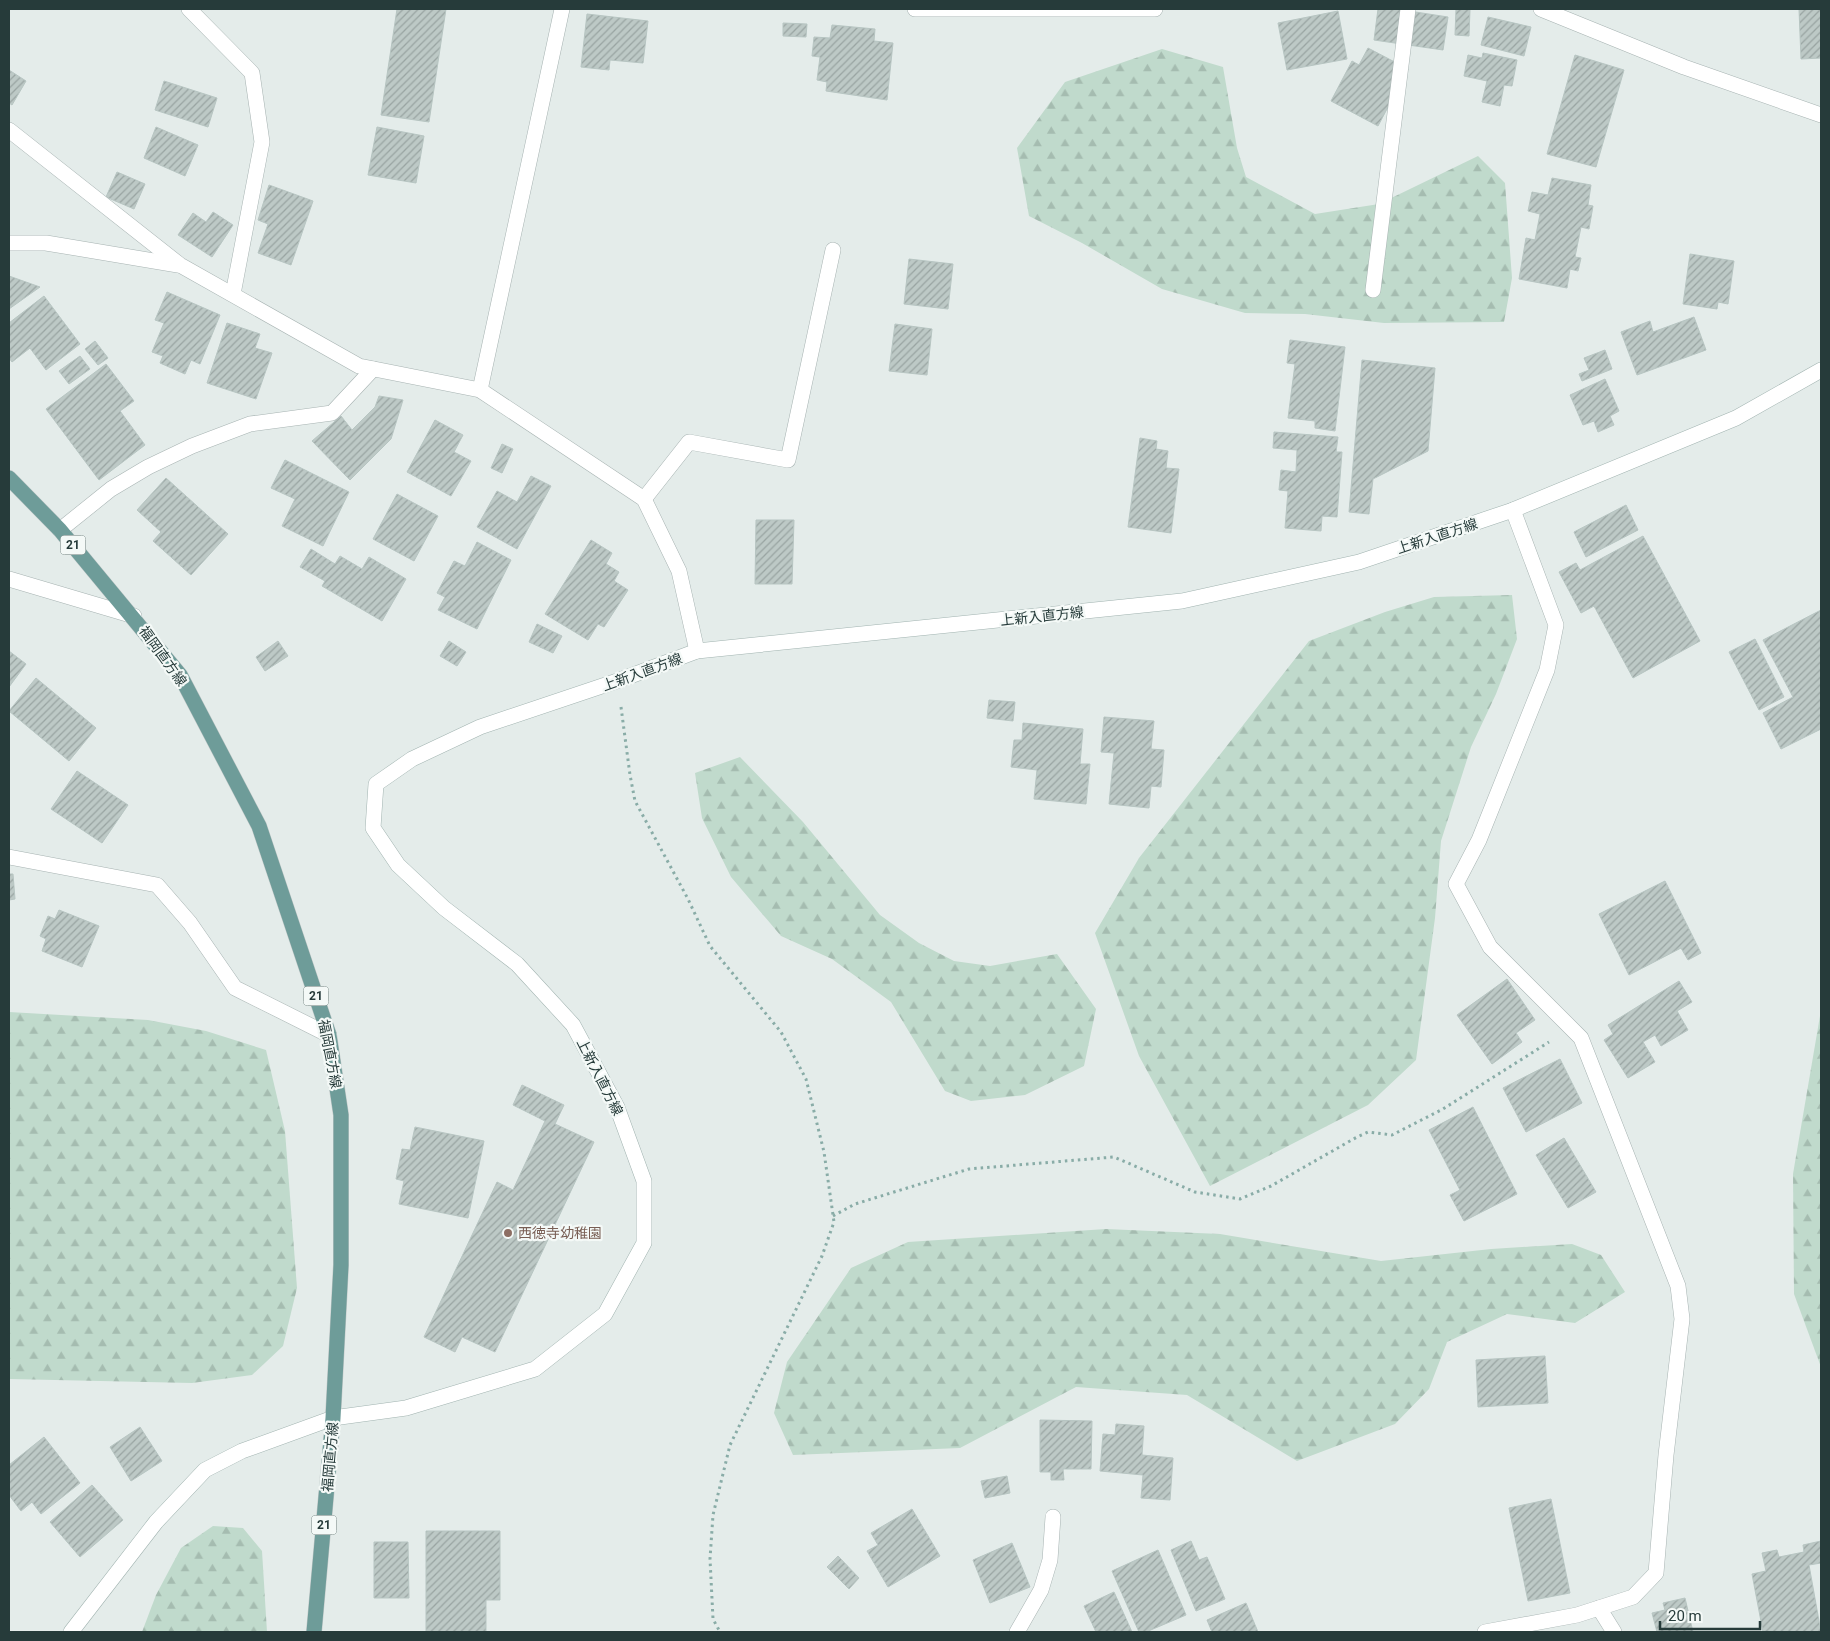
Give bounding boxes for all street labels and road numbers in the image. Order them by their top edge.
street label: 上新入直方線 [1395,515,1479,557]
road number: 21 [60,536,86,554]
street label: 上新入直方線 [999,604,1085,628]
street label: 福岡直方線 [136,623,190,689]
street label: 上新入直方線 [600,650,684,694]
road number: 21 [304,986,328,1006]
street label: 福岡直方線 [315,1018,345,1090]
street label: 上新入直方線 [574,1036,626,1118]
street label: 福岡直方線 [319,1421,341,1493]
road number: 21 [312,1516,336,1534]

